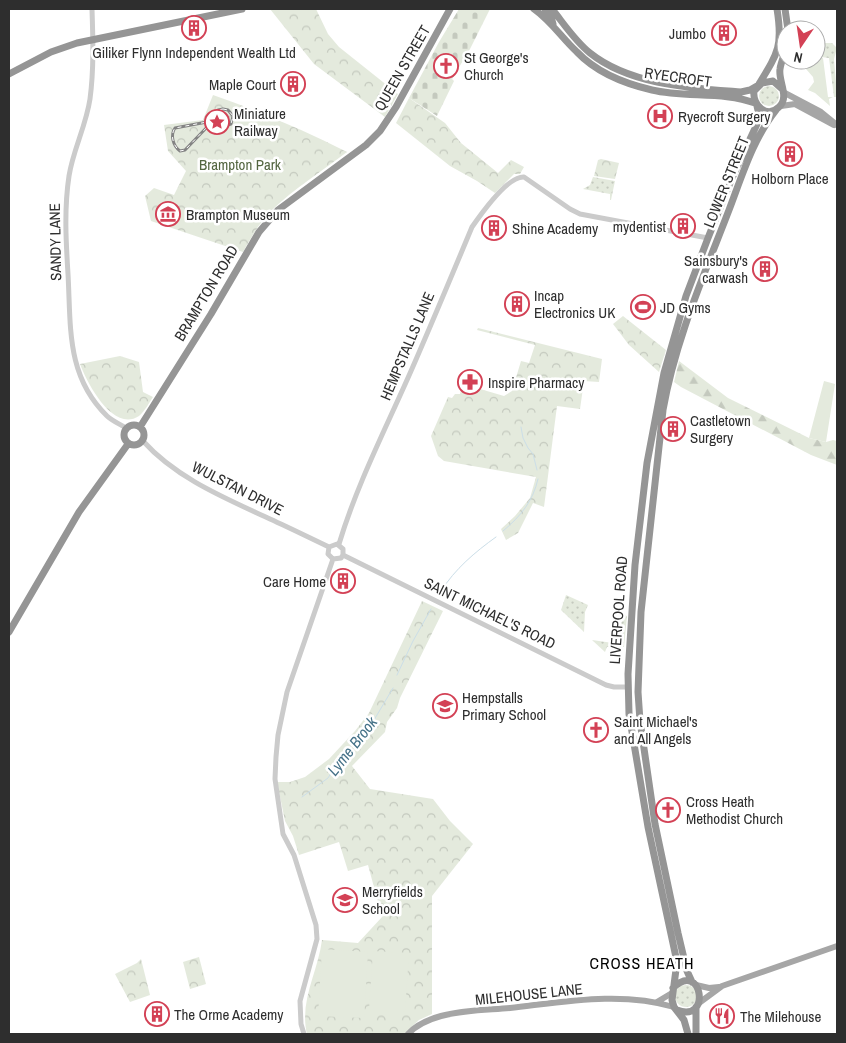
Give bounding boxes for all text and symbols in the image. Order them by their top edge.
building icon: Giliker Flynn Independent Wealth Ltd [181,15,207,41]
building icon: Jumbo [711,20,737,46]
north arrow [776,20,826,70]
street label: QUEEN STREET [369,21,435,115]
place label: Jumbo [669,23,706,44]
place label: Giliker Flynn Independent Wealth Ltd [92,42,296,63]
place label: St George's Church [464,47,529,85]
text: N [792,48,804,67]
church icon: St George's Church [433,53,459,79]
street label: RYECROFT [643,62,713,92]
building icon: Maple Court [280,71,306,97]
place label: Maple Court [209,74,277,95]
place label: Miniature Railway [234,103,286,141]
hospital icon: Ryecroft Surgery [647,103,673,129]
place label: Ryecroft Surgery [678,106,771,127]
place icon: Miniature Railway [204,109,230,135]
street label: LOWER STREET [698,133,754,231]
building icon: Holborn Place [777,141,803,167]
park label: Brampton Park [199,154,282,175]
place label: Holborn Place [751,168,829,189]
museum icon: Brampton Museum [155,201,181,227]
street label: SANDY LANE [44,203,66,281]
place label: Brampton Museum [186,204,290,225]
building icon: mydentist [670,213,696,239]
building icon: Shine Academy [481,215,507,241]
place label: mydentist [613,216,667,237]
place label: Shine Academy [512,218,599,239]
street label: BRAMPTON ROAD [169,241,243,345]
place label: Sainsbury's carwash [684,250,748,288]
building icon: Sainsbury's carwash [752,256,778,282]
place label: Incap Electronics UK [534,285,616,323]
street label: HEMPSTALLS LANE [375,289,439,403]
building icon: Incap Electronics UK [504,291,530,317]
sports icon: JD Gyms [630,294,656,320]
place label: JD Gyms [660,297,711,318]
pharmacy icon: Inspire Pharmacy [457,369,483,395]
place label: Inspire Pharmacy [488,372,585,393]
place label: Castletown Surgery [690,410,751,448]
building icon: Castletown Surgery [660,416,686,442]
street label: WULSTAN DRIVE [189,456,287,520]
street label: LIVERPOOL ROAD [604,555,632,665]
building icon: Care Home [330,568,356,594]
place label: Care Home [263,571,326,592]
street label: SAINT MICHAEL'S ROAD [421,572,559,654]
place label: Hempstalls Primary School [462,687,546,725]
school or university icon: Hempstalls Primary School [432,693,458,719]
place label: Saint Michael's and All Angels [614,711,698,749]
water label: Lyme Brook [322,712,382,780]
church icon: Saint Michael's and All Angels [583,717,609,743]
place label: Cross Heath Methodist Church [686,791,783,829]
church icon: Cross Heath Methodist Church [655,797,681,823]
place label: Merryfields School [362,881,423,919]
school or university icon: Merryfields School [332,887,358,913]
district label: CROSS HEATH [590,952,694,974]
street label: MILEHOUSE LANE [474,978,584,1010]
building icon: The Orme Academy [144,1001,170,1027]
restaurant icon: The Milehouse [709,1003,735,1029]
place label: The Orme Academy [174,1004,284,1025]
place label: The Milehouse [740,1006,822,1027]

